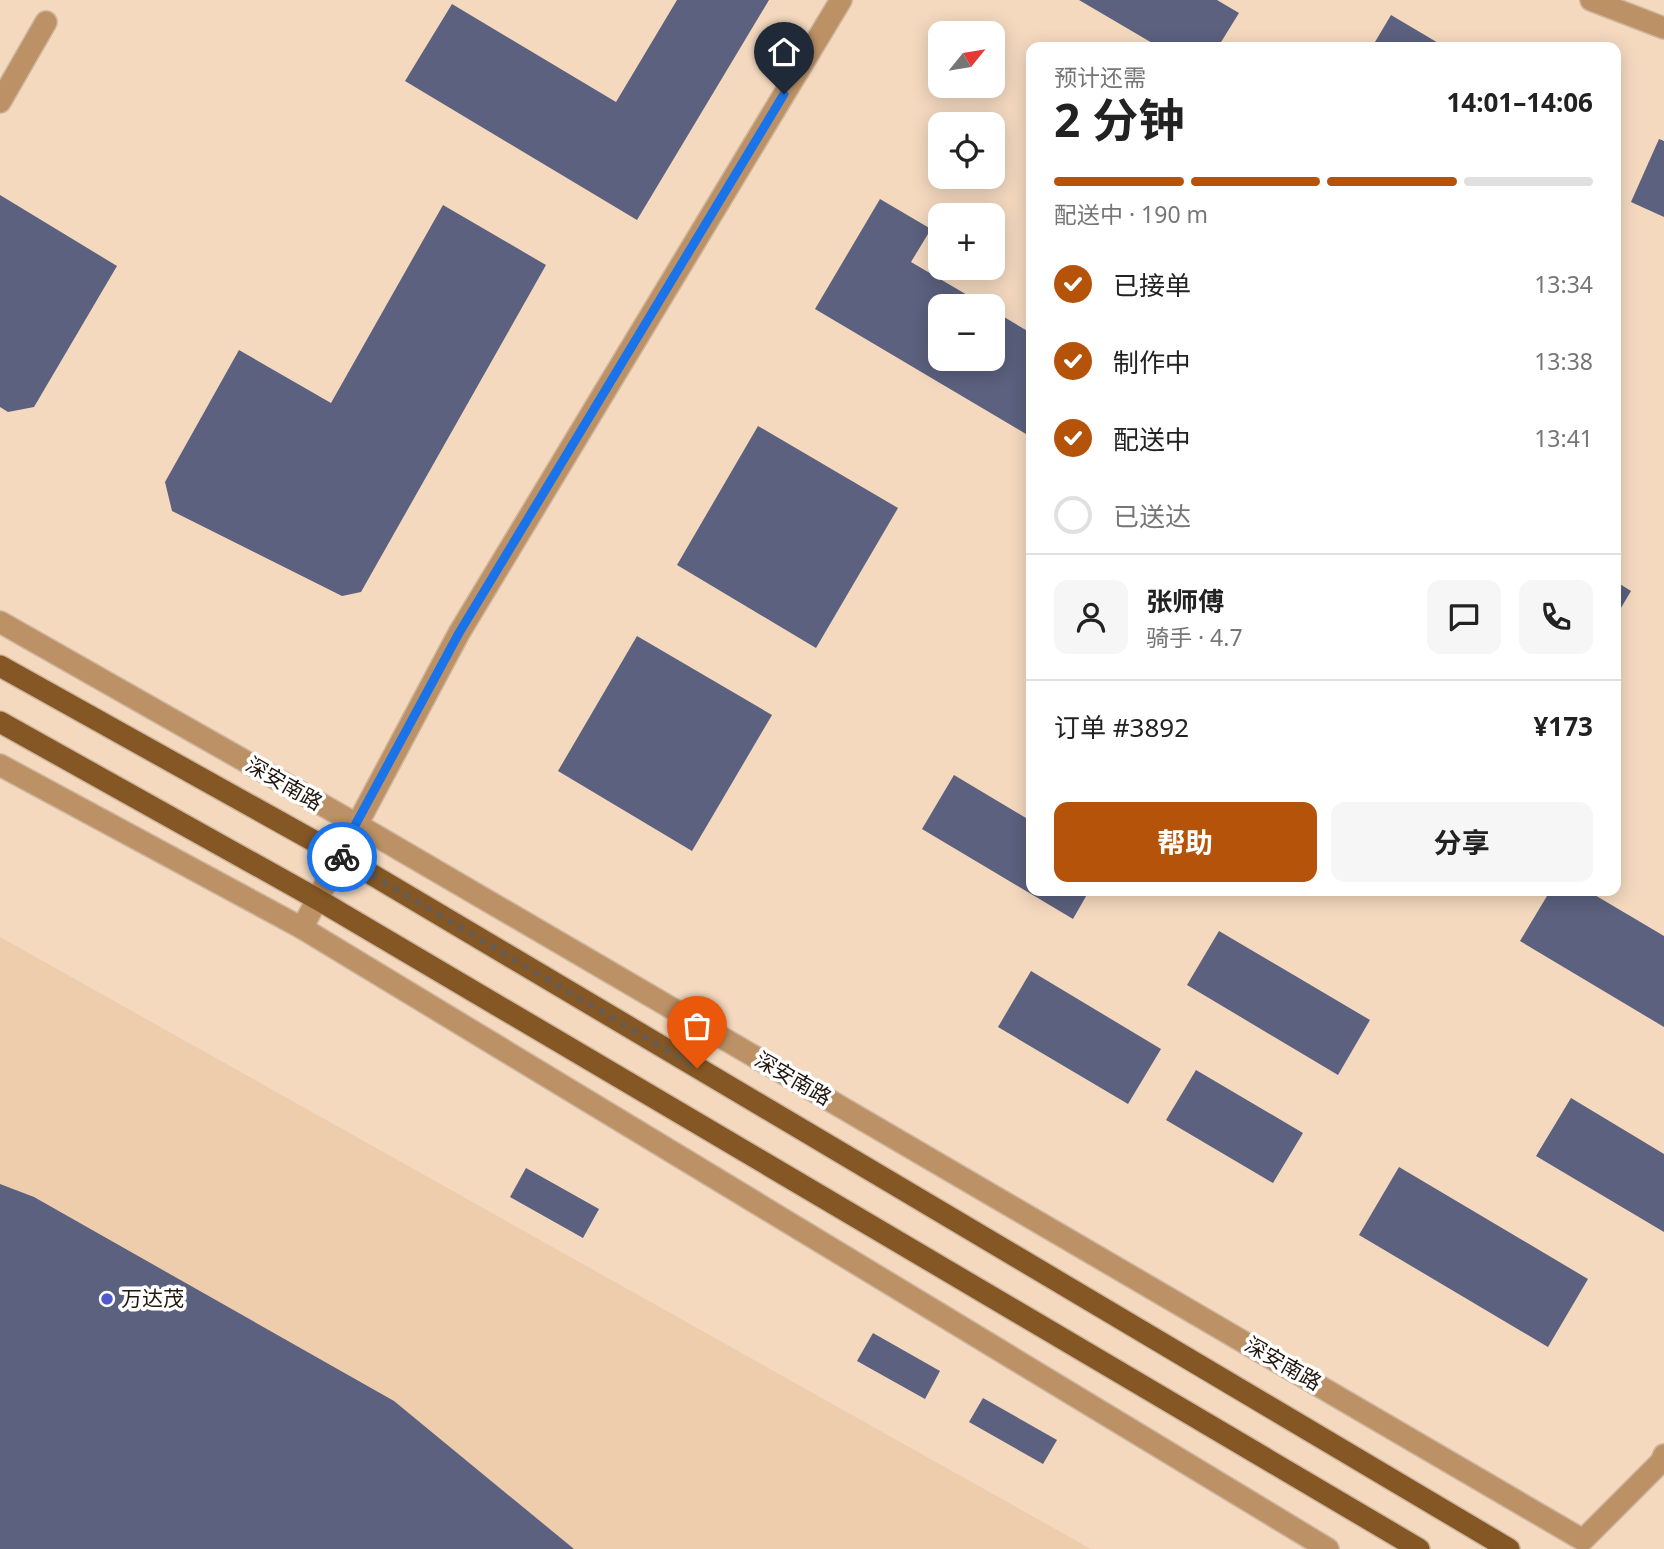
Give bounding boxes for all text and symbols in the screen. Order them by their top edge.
north arrow [928,21,1004,98]
map controls [928,21,1005,371]
pin [754,22,814,94]
icon: home [765,33,803,71]
text: 预计还需 [1054,61,1146,93]
text: 14:01–14:06 [1446,84,1593,120]
text: 2 分钟 [1054,88,1184,150]
button: locate [928,112,1005,189]
text: 配送中 · 190 m [1054,198,1208,230]
button: + [928,203,1005,280]
icon: check [1054,265,1092,303]
text: 已接单 [1113,267,1191,303]
text: 13:34 [1534,268,1593,300]
button: − [928,294,1005,371]
icon: check [1054,342,1092,380]
text: 制作中 [1113,344,1191,380]
text: 13:38 [1534,345,1593,377]
icon: check [1054,419,1092,457]
text: 配送中 [1113,421,1191,457]
text: 13:41 [1534,422,1593,454]
text: 已送达 [1113,498,1191,534]
button: person [1054,580,1128,654]
button: chat [1427,580,1501,654]
button: phone [1519,580,1593,654]
text: 张师傅 [1146,583,1224,619]
text: 骑手 · 4.7 [1146,621,1243,653]
text: ¥173 [1534,708,1593,744]
text: 订单 #3892 [1054,709,1189,745]
street label: 深安南路 [241,750,328,816]
button: 帮助 [1054,802,1317,882]
button: 分享 [1331,802,1593,882]
courier [307,822,377,892]
icon: bike [323,838,361,876]
pin [667,996,727,1068]
icon: bag [678,1007,716,1045]
street label: 深安南路 [750,1045,837,1111]
place label: 万达茂 [121,1284,184,1312]
marker: 万达茂 [99,1291,115,1307]
street label: 深安南路 [1240,1330,1327,1396]

